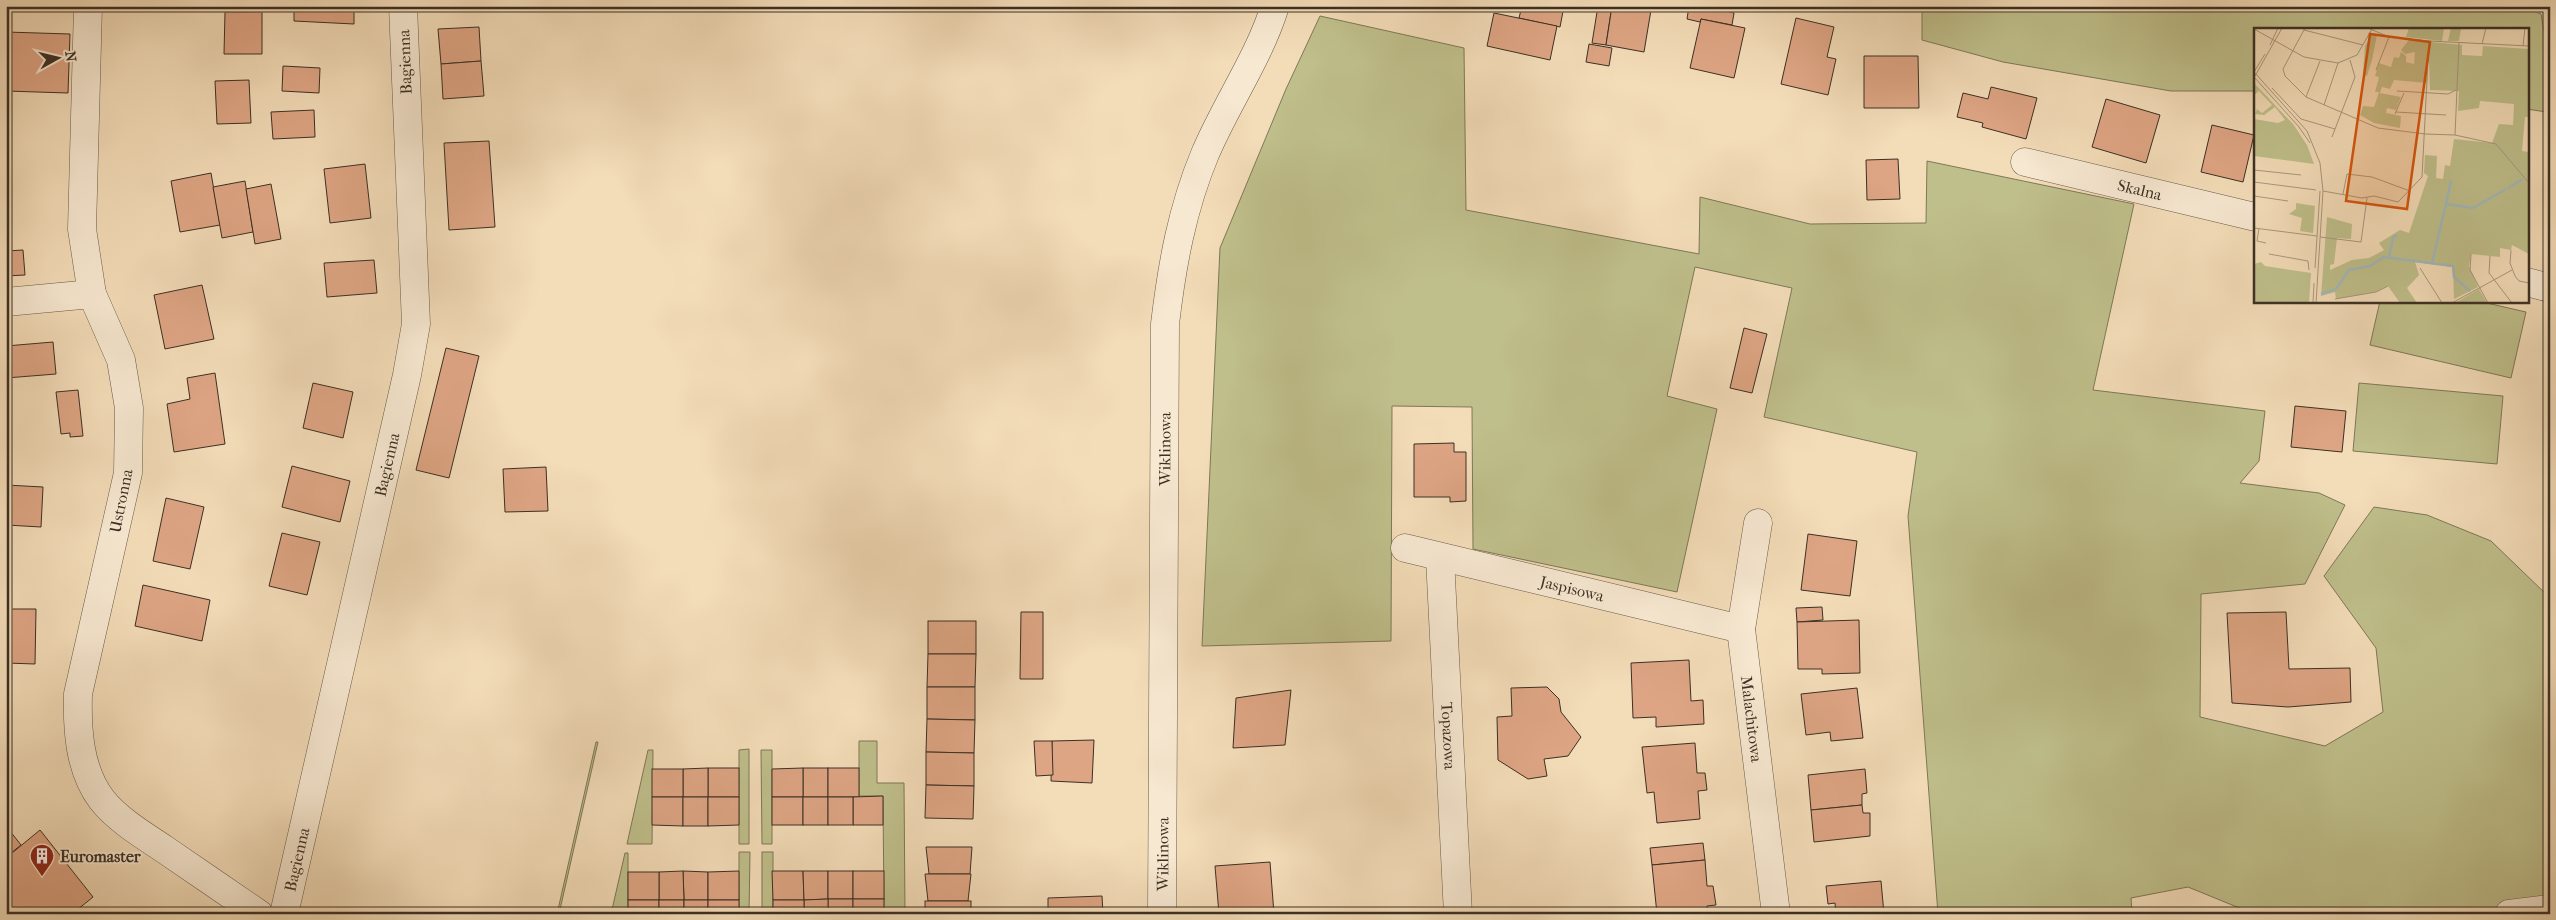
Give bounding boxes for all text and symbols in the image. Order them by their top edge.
inset map [2254,28,2528,302]
street label: Bagienna [394,29,416,95]
north arrow [32,32,82,82]
text: N [61,50,80,63]
street label: Skalna [2116,175,2164,204]
street label: Wiklinowa [1155,411,1174,487]
street label: Bagienna [370,430,403,498]
street label: Ustronna [105,467,137,535]
street label: Jaspisowa [1536,571,1607,605]
street label: Malachitowa [1737,675,1767,764]
street label: Topazowa [1438,702,1460,771]
street label: Wiklinowa [1153,816,1172,892]
street label: Bagienna [280,825,313,893]
building icon: Euromaster [29,843,55,877]
place label: Euromaster [60,847,142,866]

